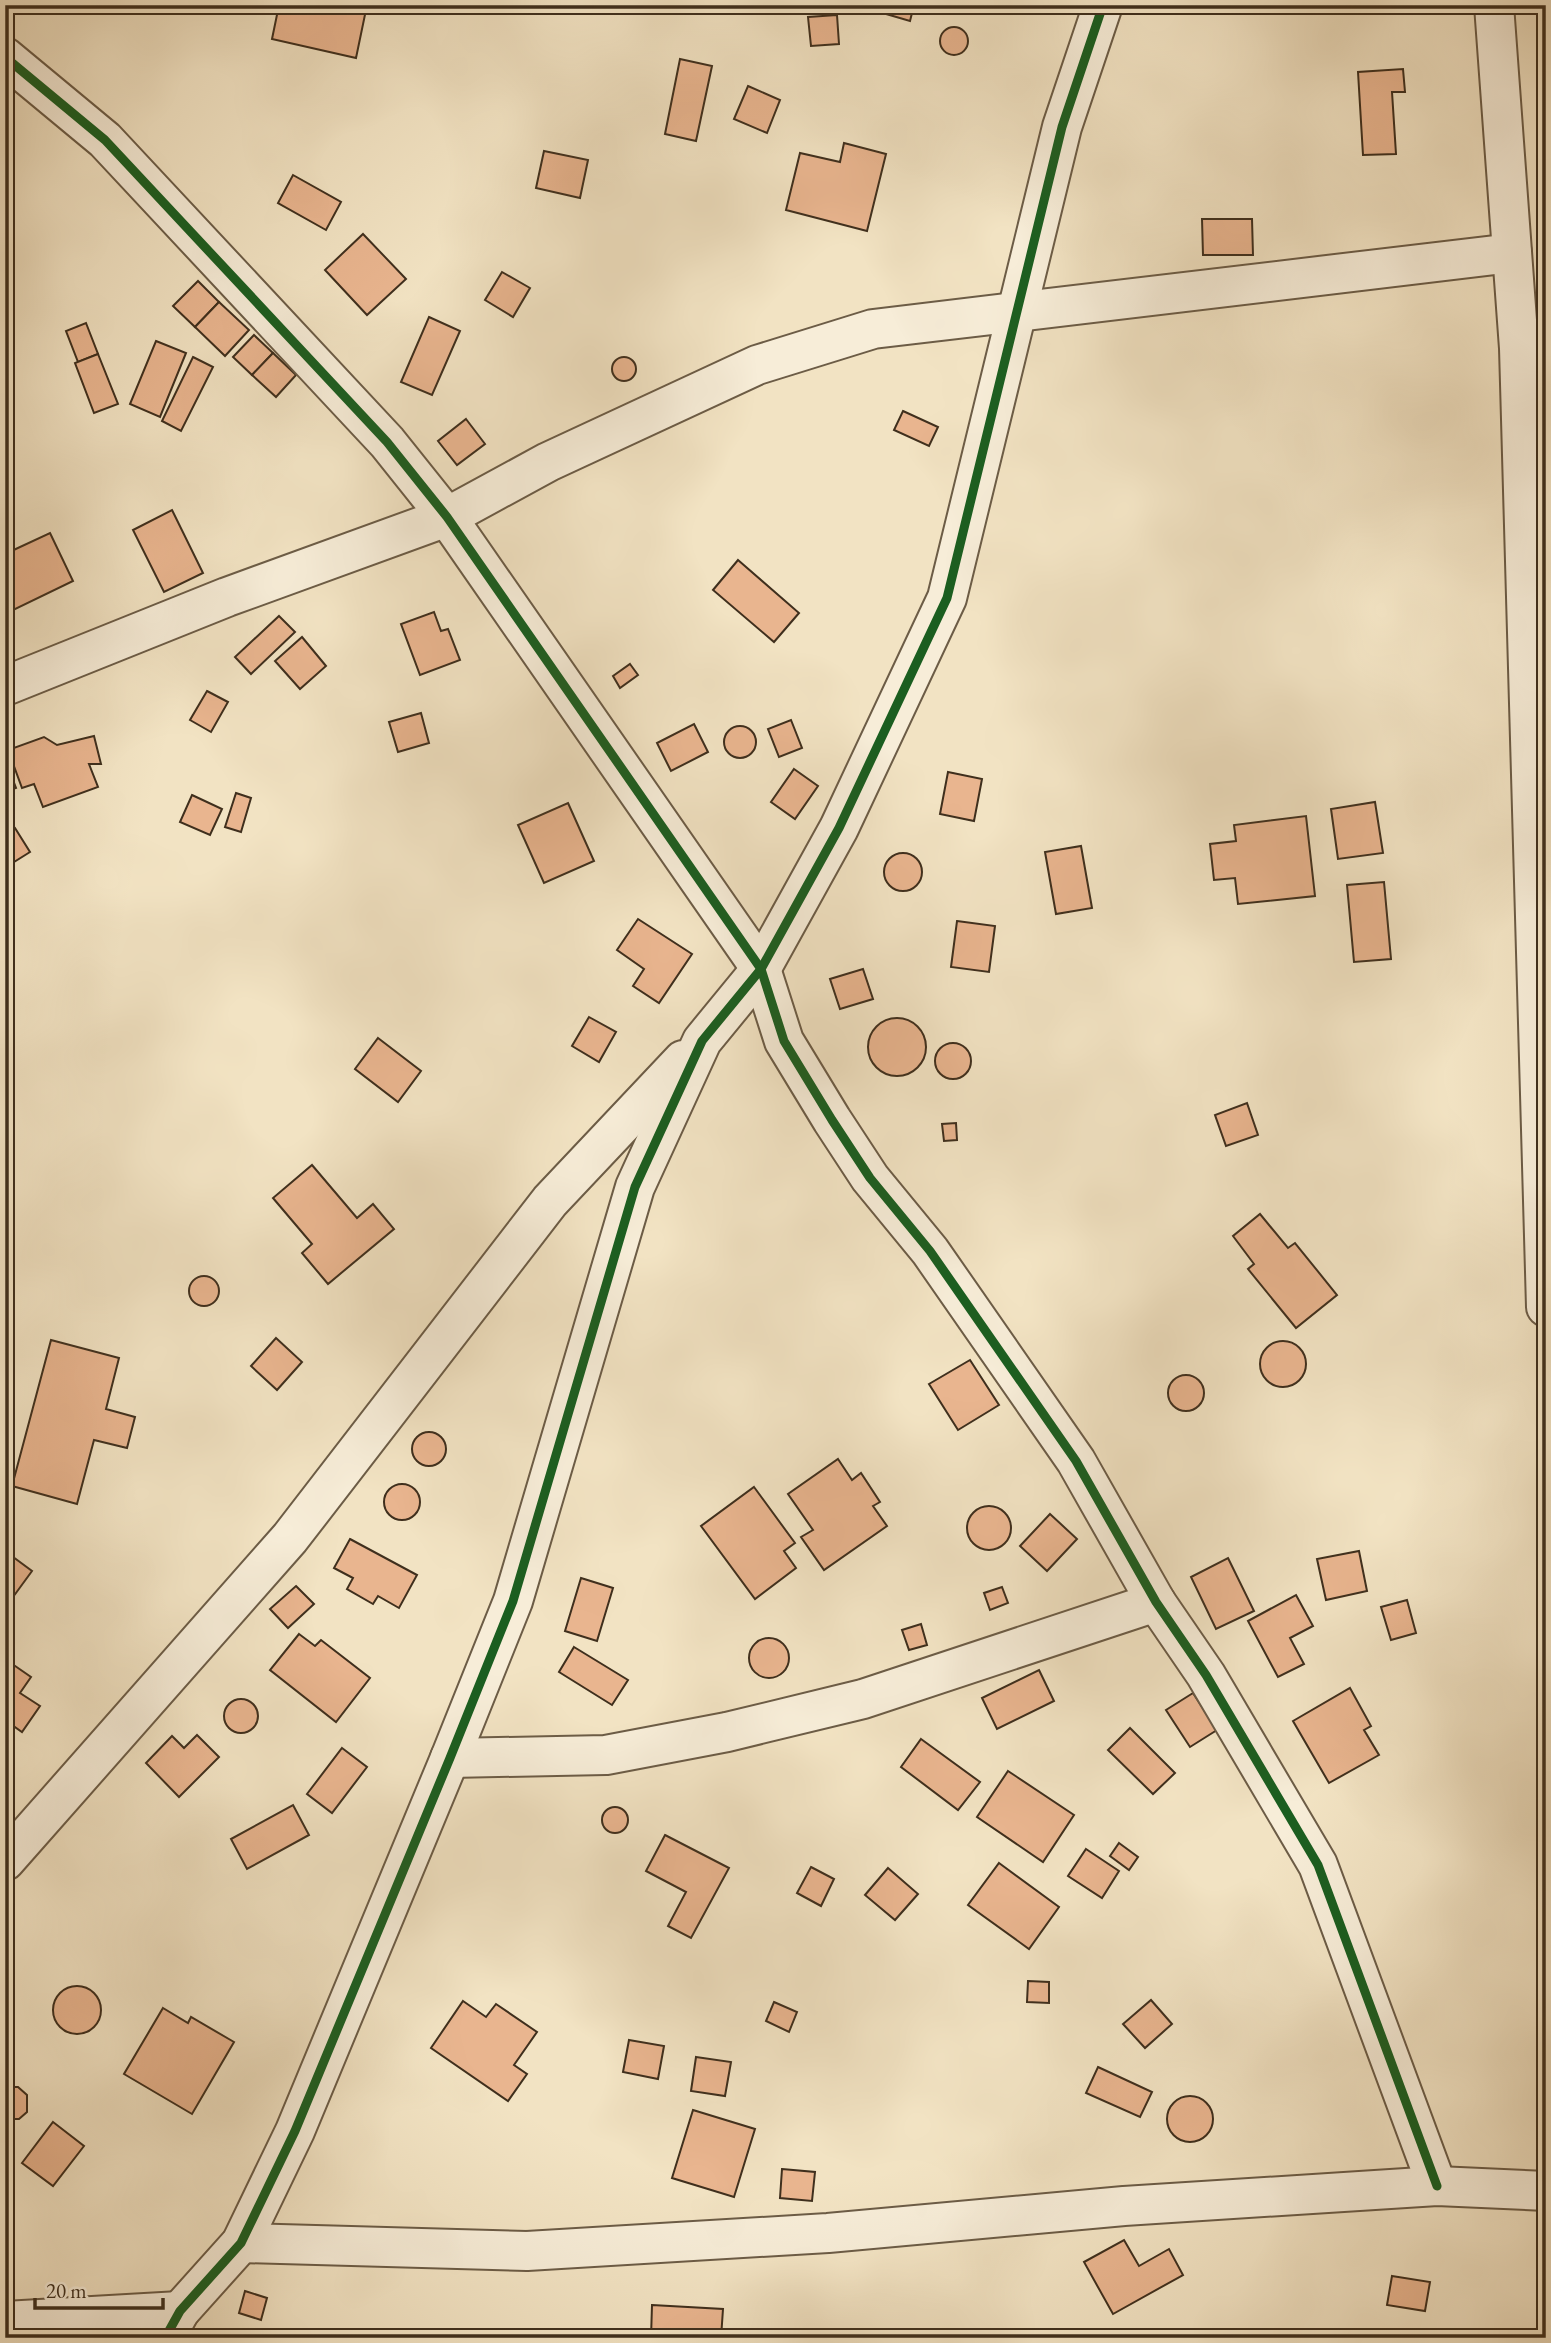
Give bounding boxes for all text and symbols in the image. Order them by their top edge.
scale bar [35,2266,163,2310]
text: 20 m [46,2277,87,2304]

